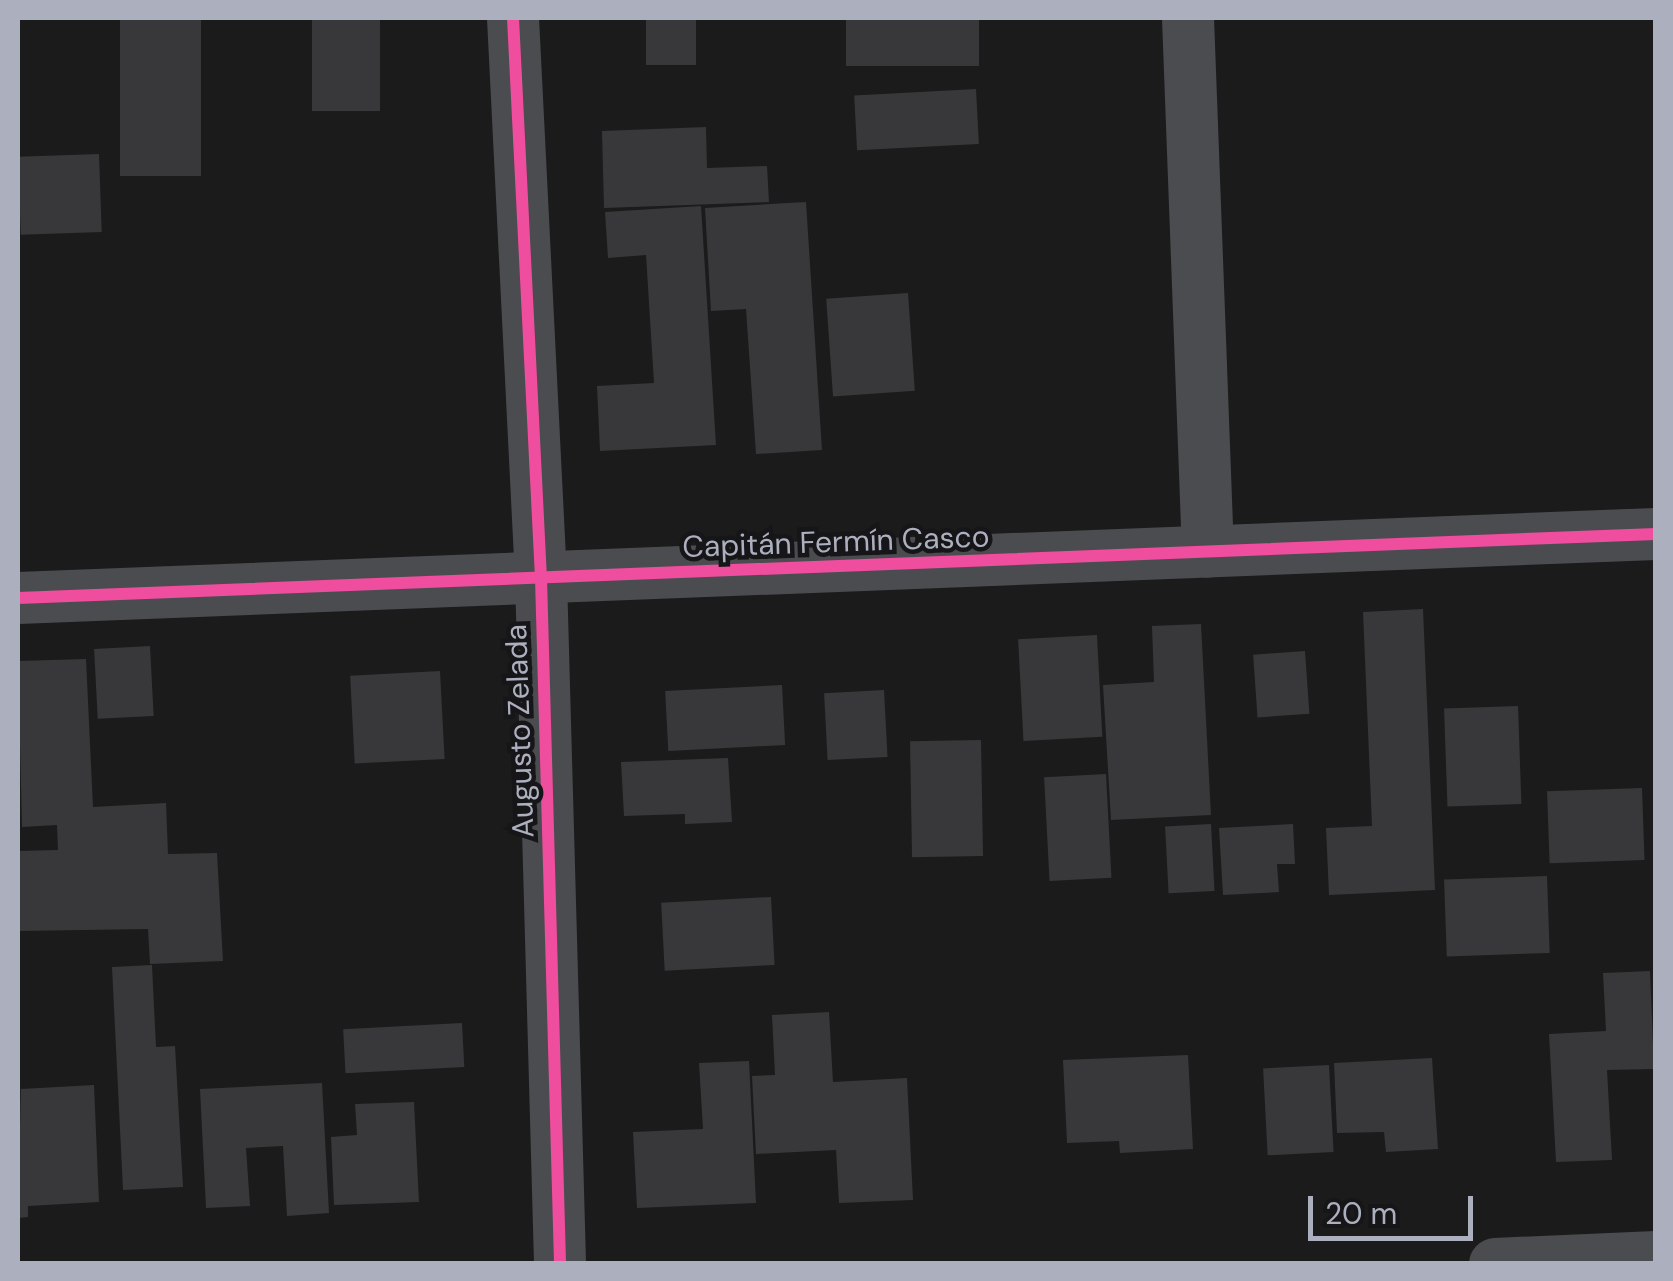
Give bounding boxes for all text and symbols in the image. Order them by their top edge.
street label: Capitán Fermín Casco [682,519,990,565]
street label: Augusto Zelada [498,624,542,838]
scale bar [1313,1176,1478,1238]
text: 20 m [1325,1194,1397,1233]

